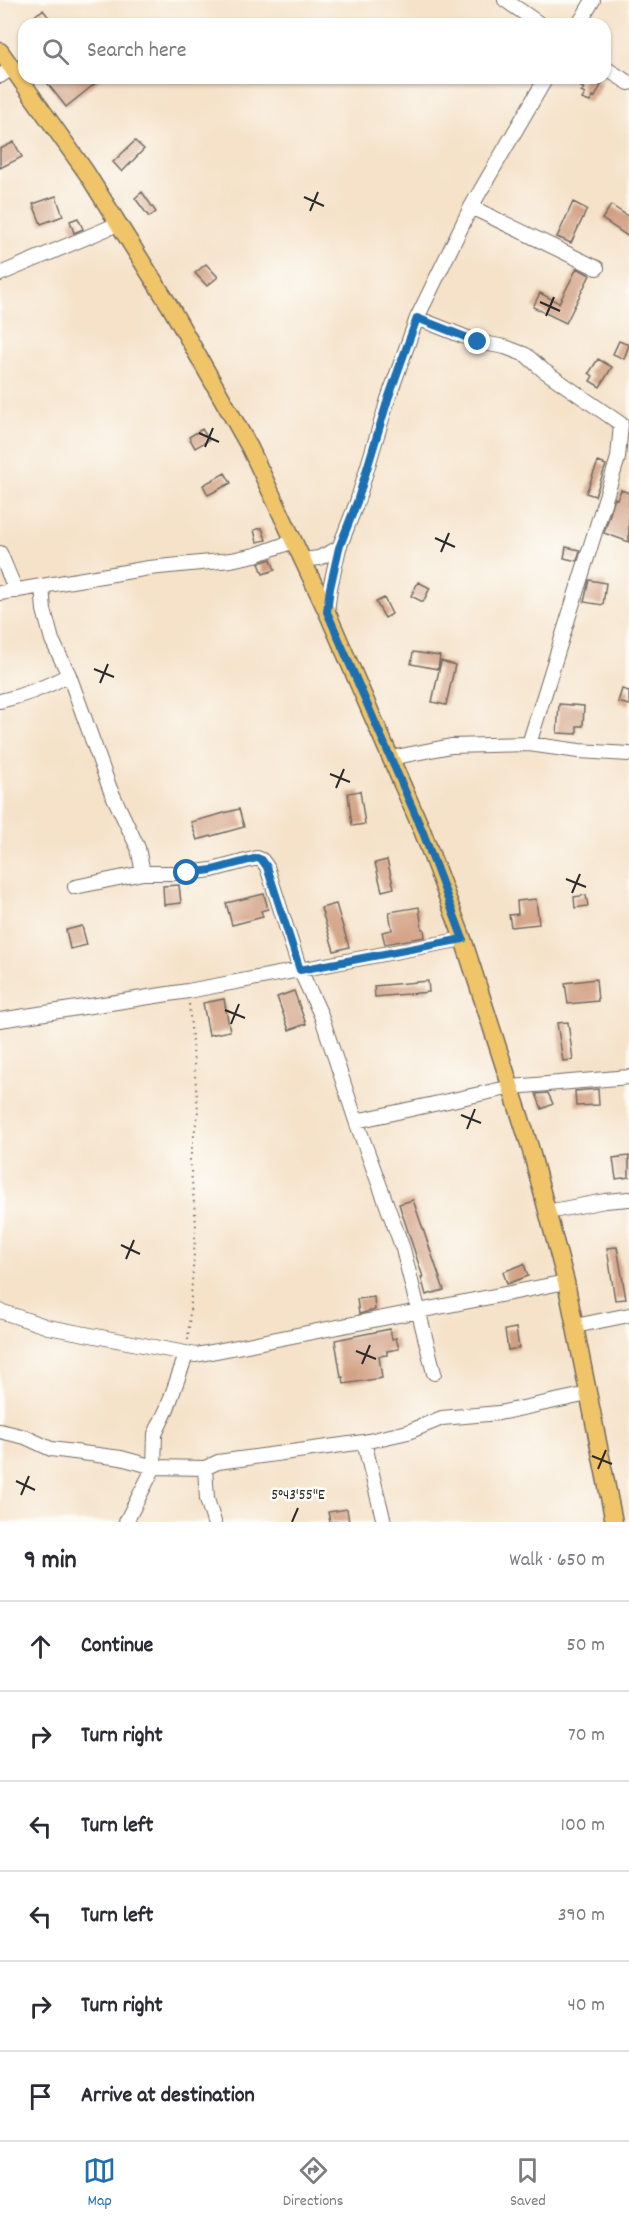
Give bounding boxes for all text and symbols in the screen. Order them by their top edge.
search box [18,18,611,84]
icon: search [39,35,72,68]
text: Search here [87,36,186,67]
route end [464,328,490,354]
route start [173,859,199,885]
text: 5°43'55"E [271,1485,325,1507]
text: 9 min [24,1543,77,1580]
text: Walk · 650 m [509,1547,605,1575]
icon: ahead [24,1630,57,1663]
text: Continue [81,1631,153,1662]
text: 50 m [567,1632,605,1660]
icon: right [24,1720,57,1753]
text: Turn right [81,1721,163,1752]
text: 70 m [568,1722,605,1750]
icon: left [24,1810,57,1843]
text: Turn left [81,1811,153,1842]
text: 100 m [561,1812,605,1840]
icon: left [24,1900,57,1933]
text: Turn left [81,1901,153,1932]
text: 390 m [558,1902,605,1930]
icon: right [24,1990,57,2023]
text: Turn right [81,1991,163,2022]
text: 40 m [567,1992,605,2020]
icon: arrive [24,2080,57,2113]
text: Arrive at destination [81,2081,255,2112]
tab: Map [83,2154,116,2213]
tab: Directions [283,2154,343,2213]
tab: Saved [510,2154,546,2213]

